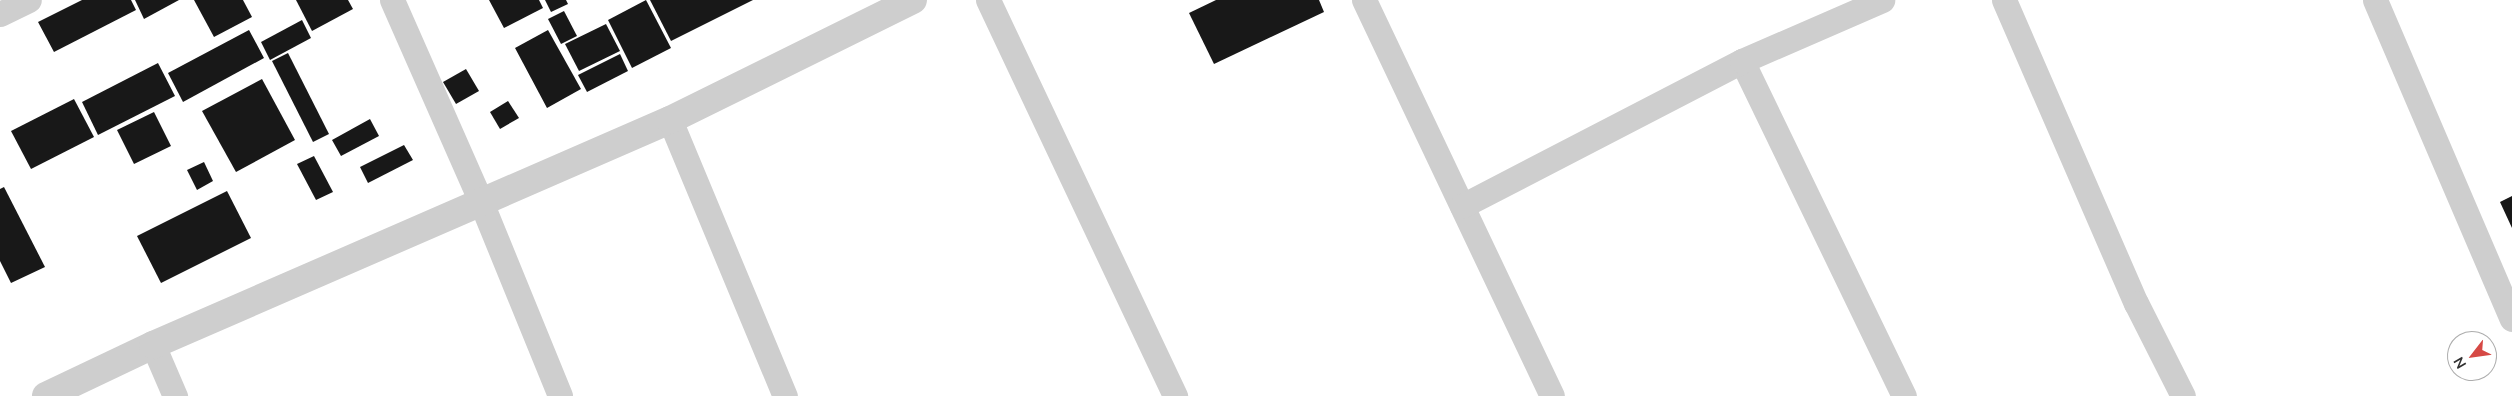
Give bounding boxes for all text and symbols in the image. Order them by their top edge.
north arrow [2447,331,2497,381]
text: N [2449,354,2470,372]

